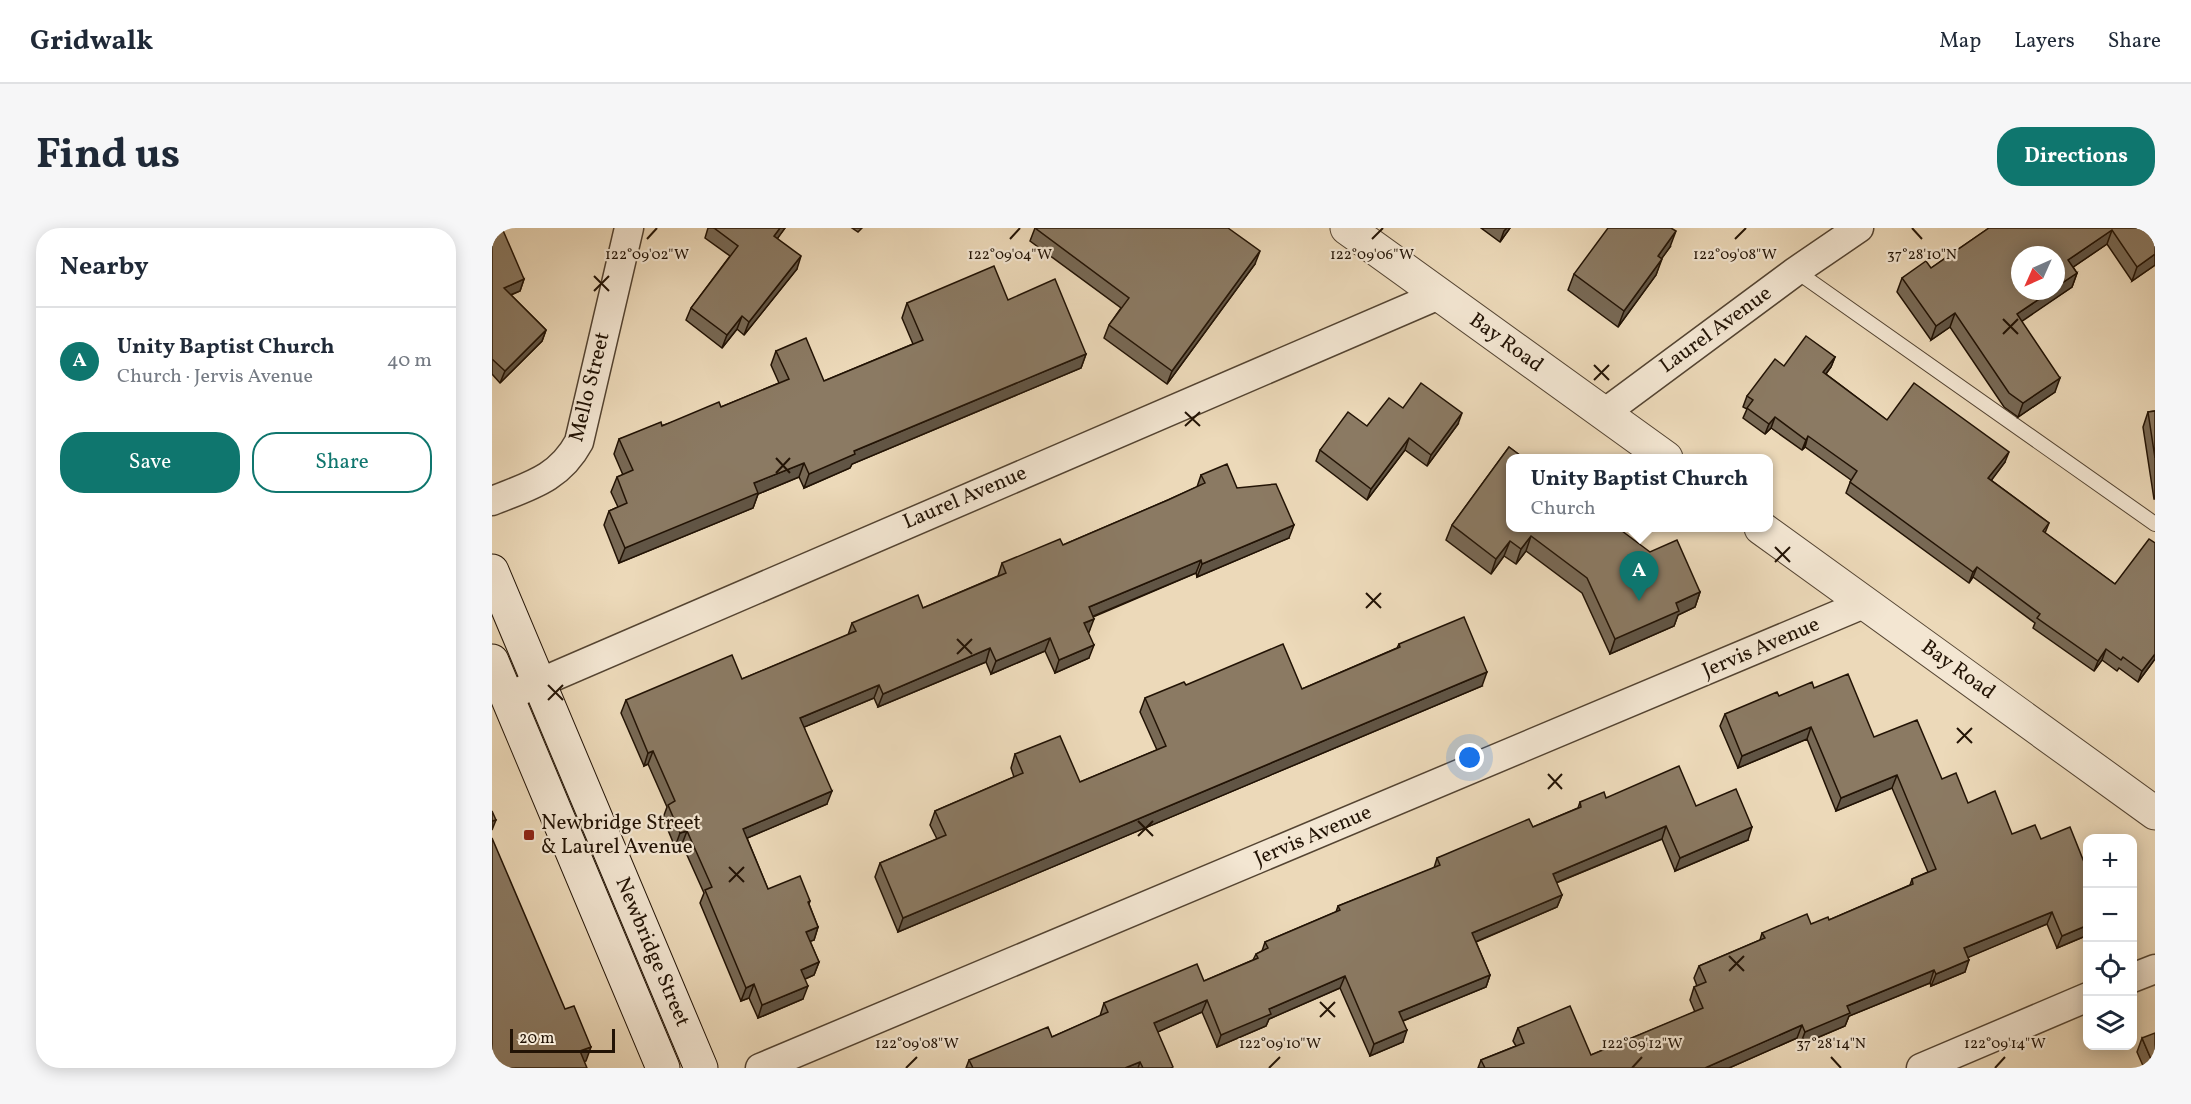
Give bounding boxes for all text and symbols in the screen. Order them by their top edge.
text: Gridwalk [30,22,153,61]
text: Map [1939,27,1981,56]
text: Layers [2014,27,2075,56]
text: Share [2108,27,2161,56]
text: Find us [36,127,180,186]
button: Directions [1997,127,2155,186]
text: 122°09'02"W [605,245,689,266]
text: 122°09'04"W [968,245,1052,266]
text: 122°09'06"W [1330,245,1414,266]
text: 122°09'08"W [1693,245,1777,266]
text: 37°28'10"N [1887,245,1957,266]
north arrow [2011,246,2065,300]
text: Nearby [60,249,149,285]
street label: Laurel Avenue [1654,279,1778,381]
street label: Bay Road [1463,306,1549,380]
street label: Mello Street [562,329,618,445]
text: Unity Baptist Church [117,332,335,363]
text: A [72,347,87,375]
text: 40 m [387,347,432,375]
text: Church · Jervis Avenue [117,363,313,391]
button: Save [60,432,240,493]
button: Share [252,432,432,493]
popup [1506,454,1773,532]
street label: Laurel Avenue [899,459,1031,537]
text: Unity Baptist Church [1531,464,1748,495]
text: Church [1531,495,1596,523]
pin: A [1620,552,1658,601]
street label: Jervis Avenue [1698,610,1824,686]
street label: Bay Road [1915,633,2001,707]
your location [1455,743,1484,772]
street label: Jervis Avenue [1250,798,1376,874]
place label: Newbridge Street & Laurel Avenue [541,809,701,862]
marker: Newbridge Street & Laurel Avenue [522,828,536,842]
map controls [2083,834,2137,1050]
button: + [2083,834,2137,888]
street label: Newbridge Street [607,873,697,1031]
button: − [2083,888,2137,942]
button: locate [2083,942,2137,996]
button: layers [2083,996,2137,1050]
scale bar [510,1026,615,1054]
text: 20 m [519,1028,554,1050]
text: 122°09'08"W [875,1034,959,1055]
text: 122°09'10"W [1239,1034,1321,1055]
text: 122°09'12"W [1601,1034,1683,1055]
text: 37°28'14"N [1796,1034,1866,1055]
text: 122°09'14"W [1964,1034,2046,1055]

